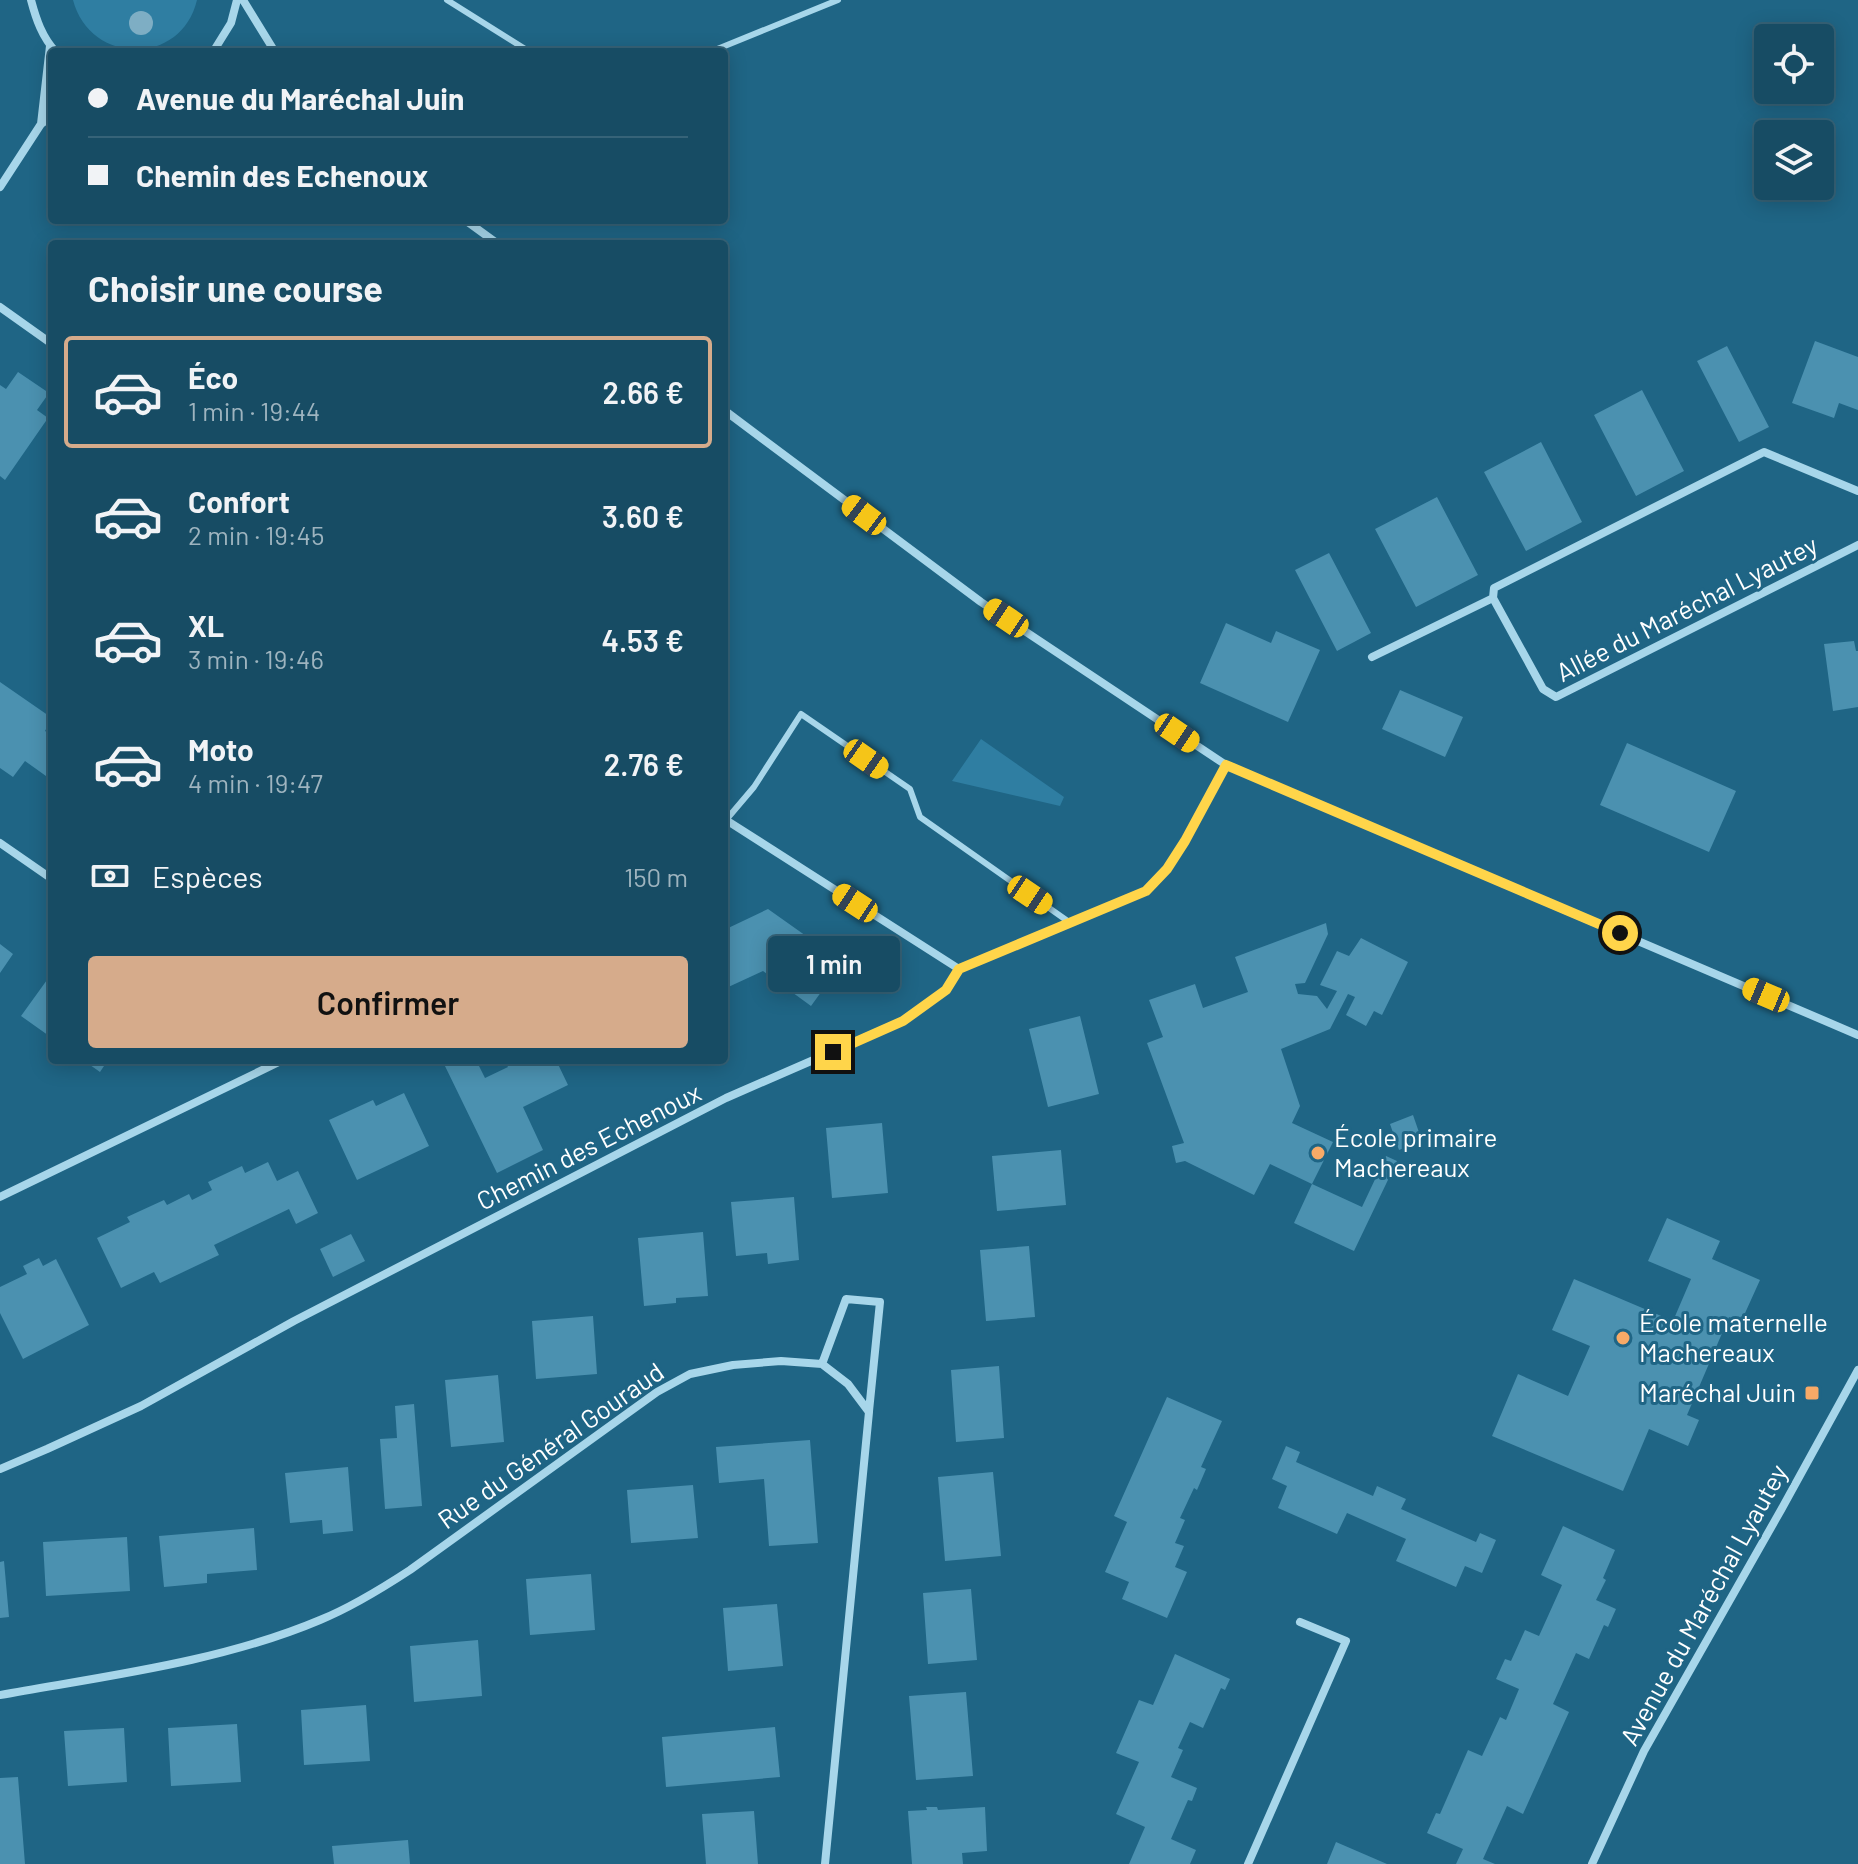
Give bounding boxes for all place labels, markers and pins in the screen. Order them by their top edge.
place label: École primaire Machereaux [1334,1121,1497,1182]
marker: École primaire Machereaux [1309,1144,1327,1162]
place label: École maternelle Machereaux [1639,1306,1828,1367]
marker: École maternelle Machereaux [1614,1329,1632,1347]
place label: Maréchal Juin [1639,1376,1796,1407]
marker: Maréchal Juin [1803,1384,1821,1402]

